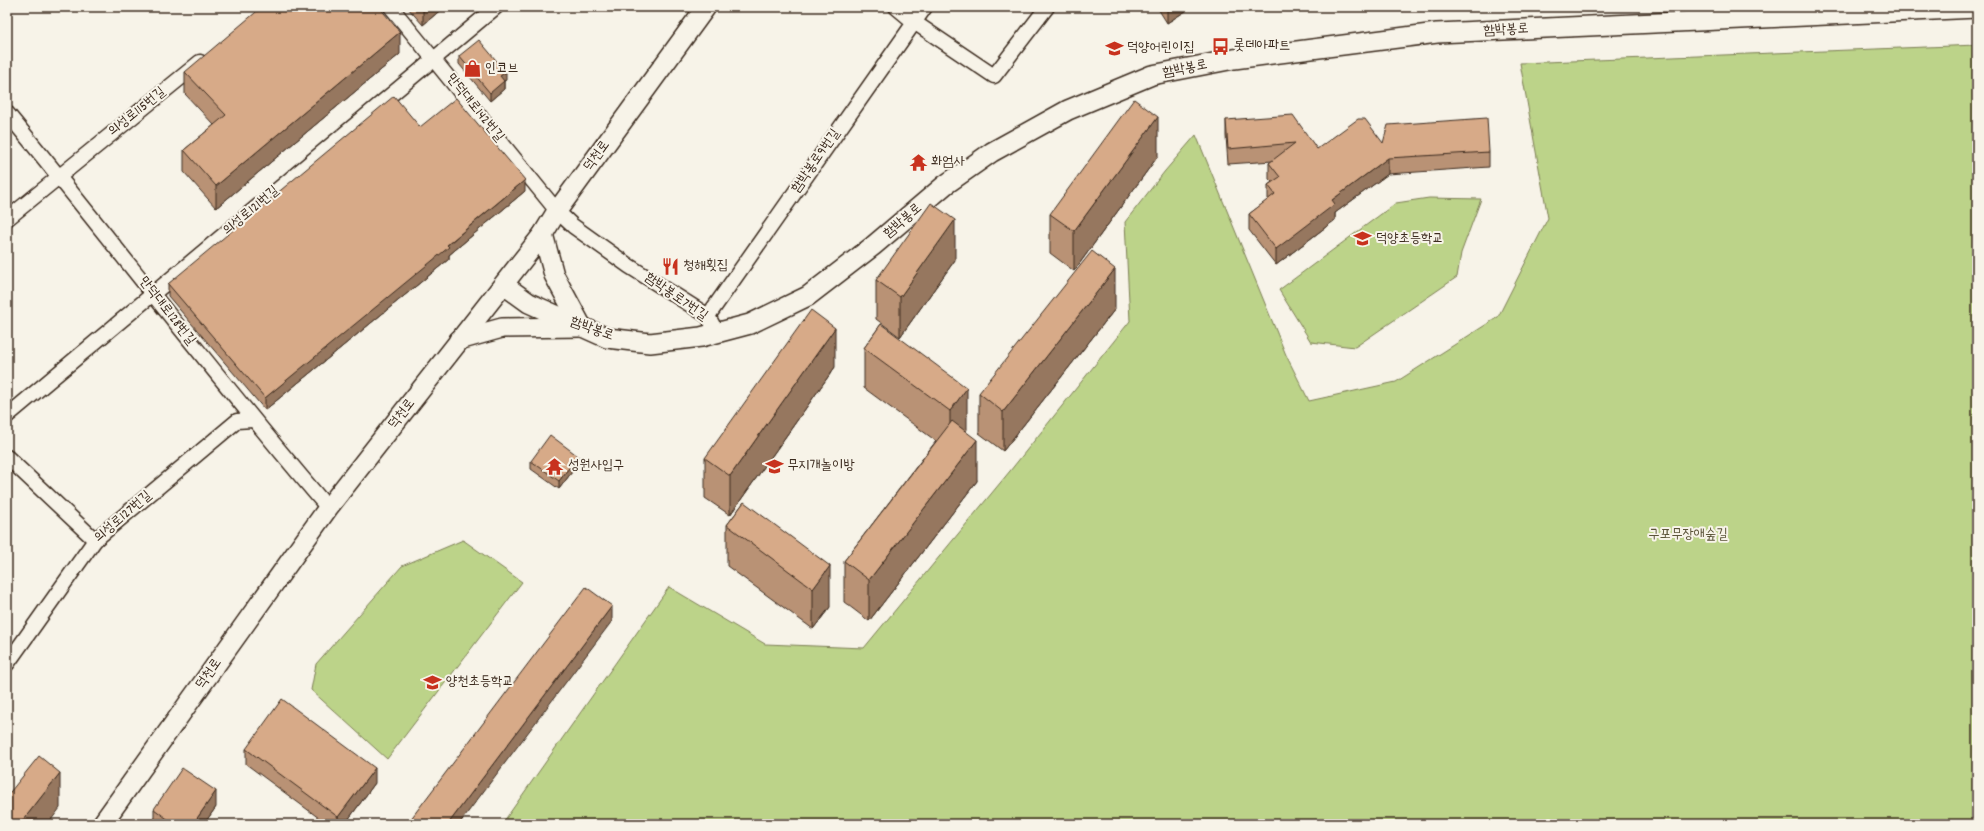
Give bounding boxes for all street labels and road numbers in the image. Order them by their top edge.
street label: 함박봉로 [1483,19,1529,41]
street label: 함박봉로 [1161,55,1209,83]
street label: 만덕대로142번길 [441,70,509,147]
street label: 의성로115번길 [104,82,171,141]
street label: 함박봉로9번길 [787,124,846,197]
street label: 덕천로 [579,136,615,176]
street label: 의성로121번길 [218,181,284,241]
street label: 함박봉로 [879,199,927,243]
street label: 함박봉로7번길 [640,268,712,327]
street label: 만덕대로128번길 [134,272,201,350]
street label: 함박봉로 [567,312,617,346]
street label: 덕천로 [384,395,420,433]
street label: 의성로127번길 [90,486,157,548]
street label: 덕천로 [191,654,227,694]

